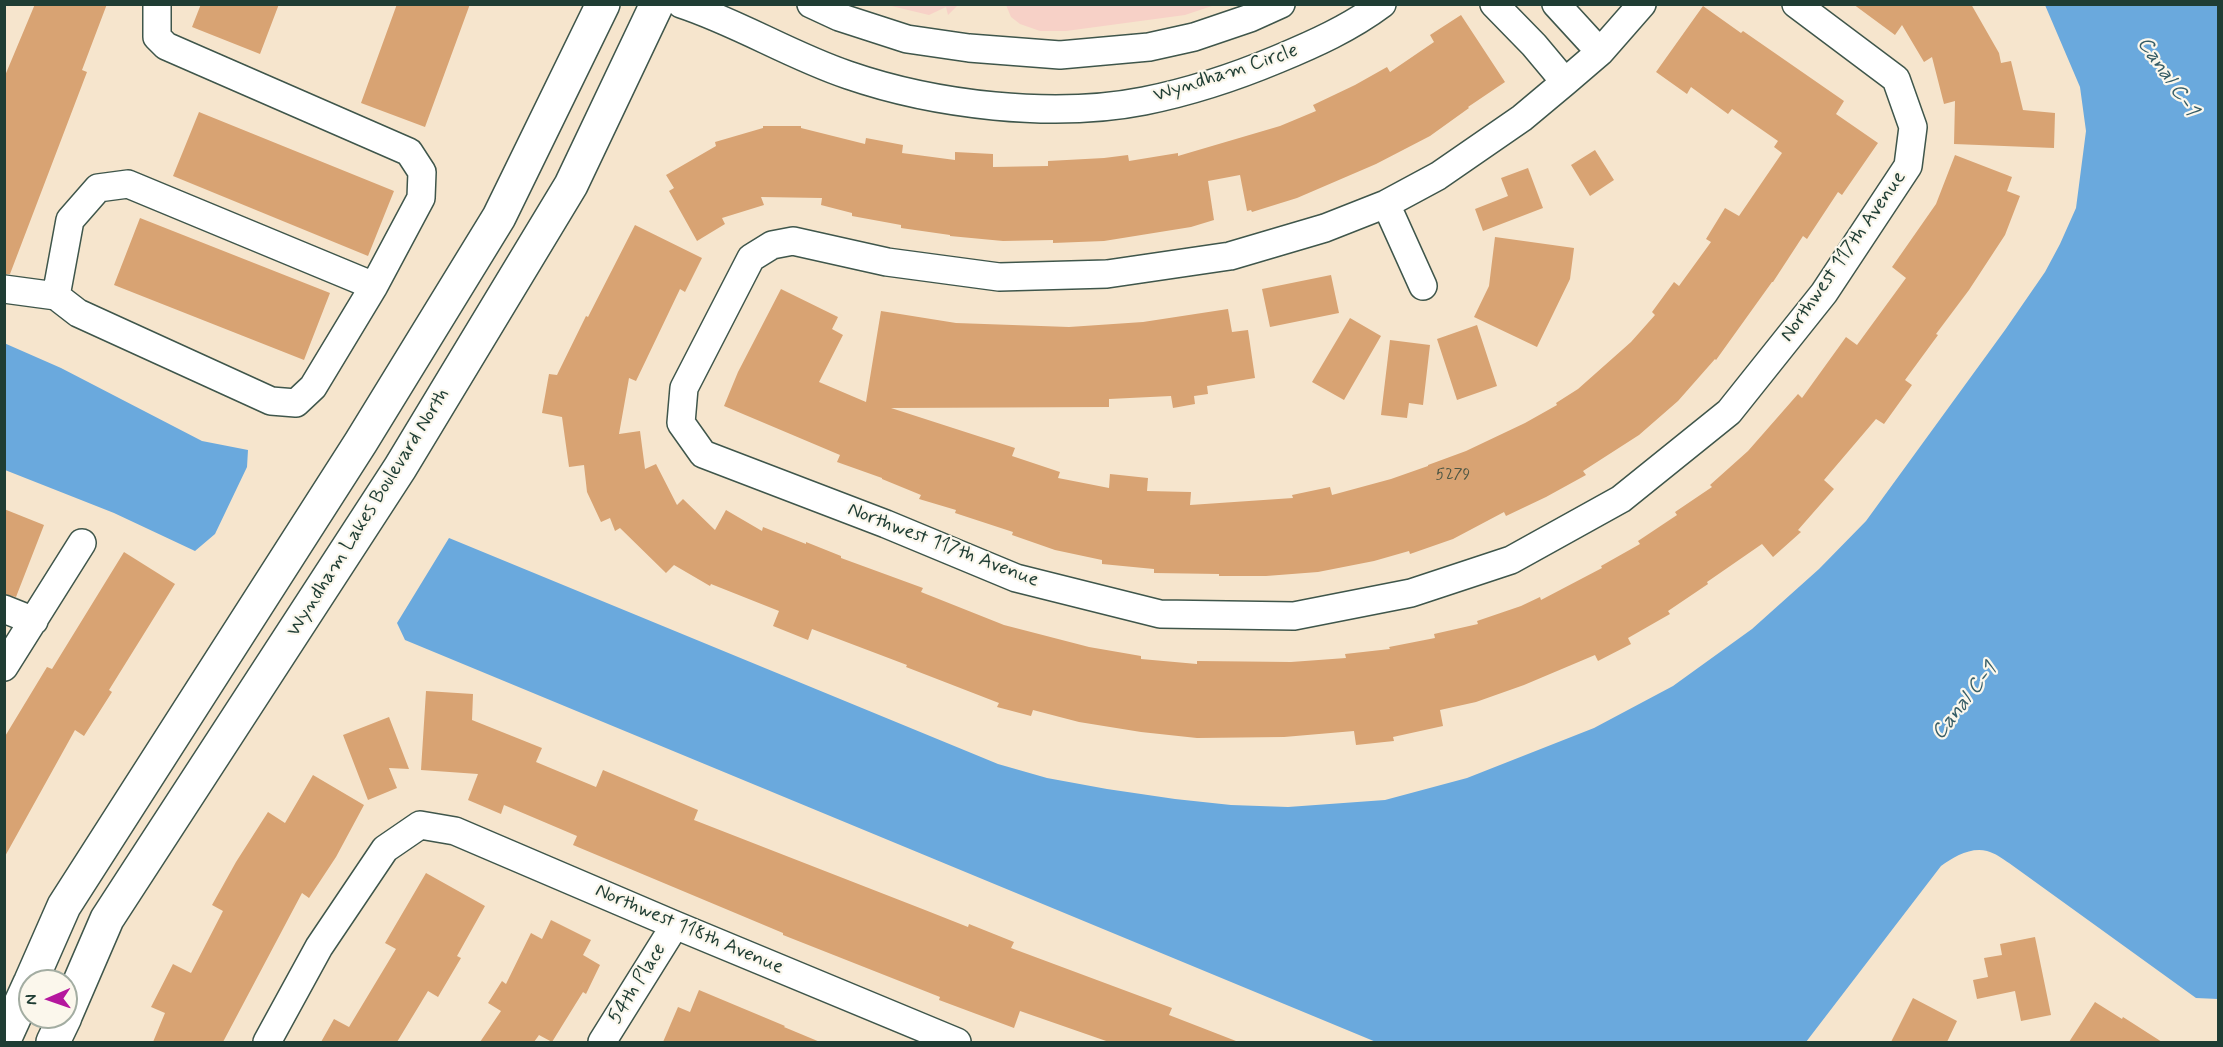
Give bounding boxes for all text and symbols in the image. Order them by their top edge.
water label: Canal C-1 [2131,33,2203,121]
street label: Wyndham Circle [1151,39,1301,109]
street label: Northwest 117th Avenue [1776,167,1912,347]
street label: Wyndham Lakes Boulevard North [282,384,456,642]
house number: 5279 [1436,466,1470,486]
street label: Northwest 117th Avenue [844,498,1042,594]
water label: Canal C-1 [1927,658,2003,746]
street label: Northwest 118th Avenue [591,879,787,981]
street label: 54th Place [604,939,672,1029]
north arrow [18,969,78,1029]
text: N [21,994,42,1005]

